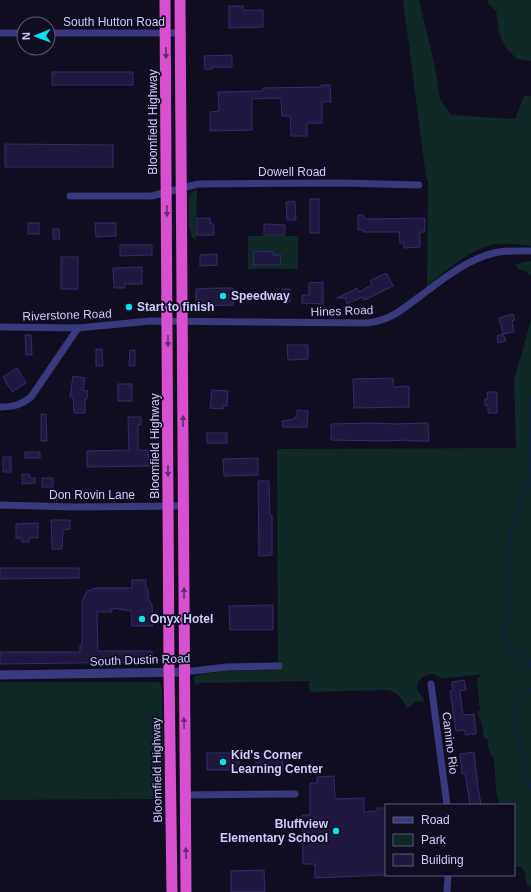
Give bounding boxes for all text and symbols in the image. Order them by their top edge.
street label: South Hutton Road [63,15,165,29]
north arrow [16,16,56,56]
text: N [20,32,32,40]
one-way arrow [163,47,169,60]
street label: Bloomfield Highway [146,69,160,175]
street label: Dowell Road [258,165,326,179]
one-way arrow [164,205,170,218]
place label: Speedway [231,289,290,303]
marker: Speedway [218,291,228,301]
place label: Start to finish [137,300,214,314]
marker: Start to finish [124,302,134,312]
street label: Hines Road [310,303,374,319]
street label: Riverstone Road [22,306,112,324]
one-way arrow [165,335,171,348]
street label: Bloomfield Highway [148,393,162,499]
one-way arrow [180,414,186,427]
one-way arrow [165,465,171,478]
street label: Don Rovin Lane [49,488,135,502]
one-way arrow [181,586,187,599]
place label: Onyx Hotel [150,612,213,626]
marker: Onyx Hotel [137,614,147,624]
street label: South Dustin Road [89,651,191,669]
street label: Camino Rio [439,711,461,775]
one-way arrow [181,716,187,729]
street label: Bloomfield Highway [149,717,165,823]
place label: Kid's Corner Learning Center [231,748,323,776]
marker: Kid's Corner Learning Center [218,757,228,767]
legend [385,804,515,876]
text: Road [421,813,450,827]
place label: Bluffview Elementary School [220,817,329,845]
marker: Bluffview Elementary School [331,826,341,836]
text: Park [421,833,447,847]
one-way arrow [183,846,189,859]
text: Building [421,853,464,867]

